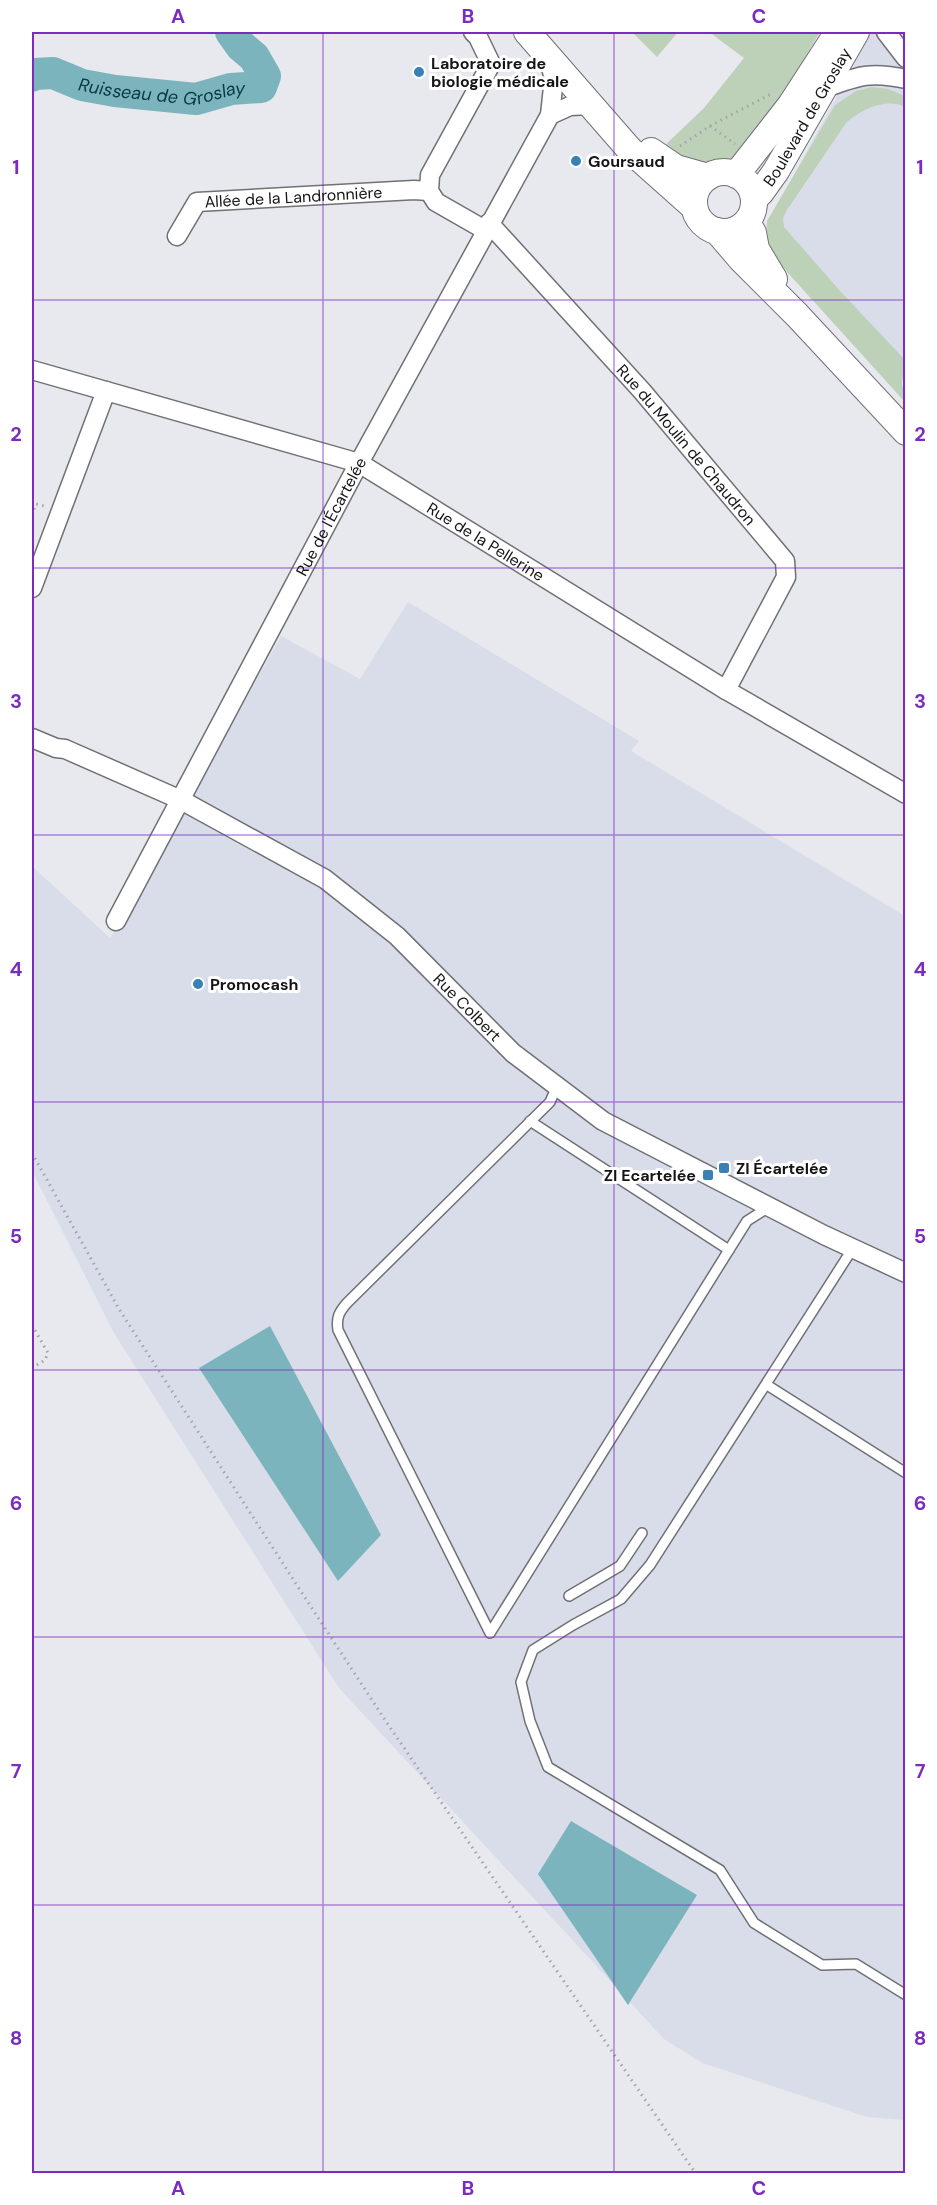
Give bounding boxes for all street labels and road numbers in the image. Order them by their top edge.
street label: Boulevard de Groslay [758,44,856,191]
street label: Allée de la Landronnière [204,182,383,213]
street label: Rue du Moulin de Chaudron [612,360,761,530]
street label: Rue de l'Écartelée [291,454,371,580]
street label: Rue de la Pellerine [423,498,548,586]
street label: Rue Colbert [429,969,506,1046]

